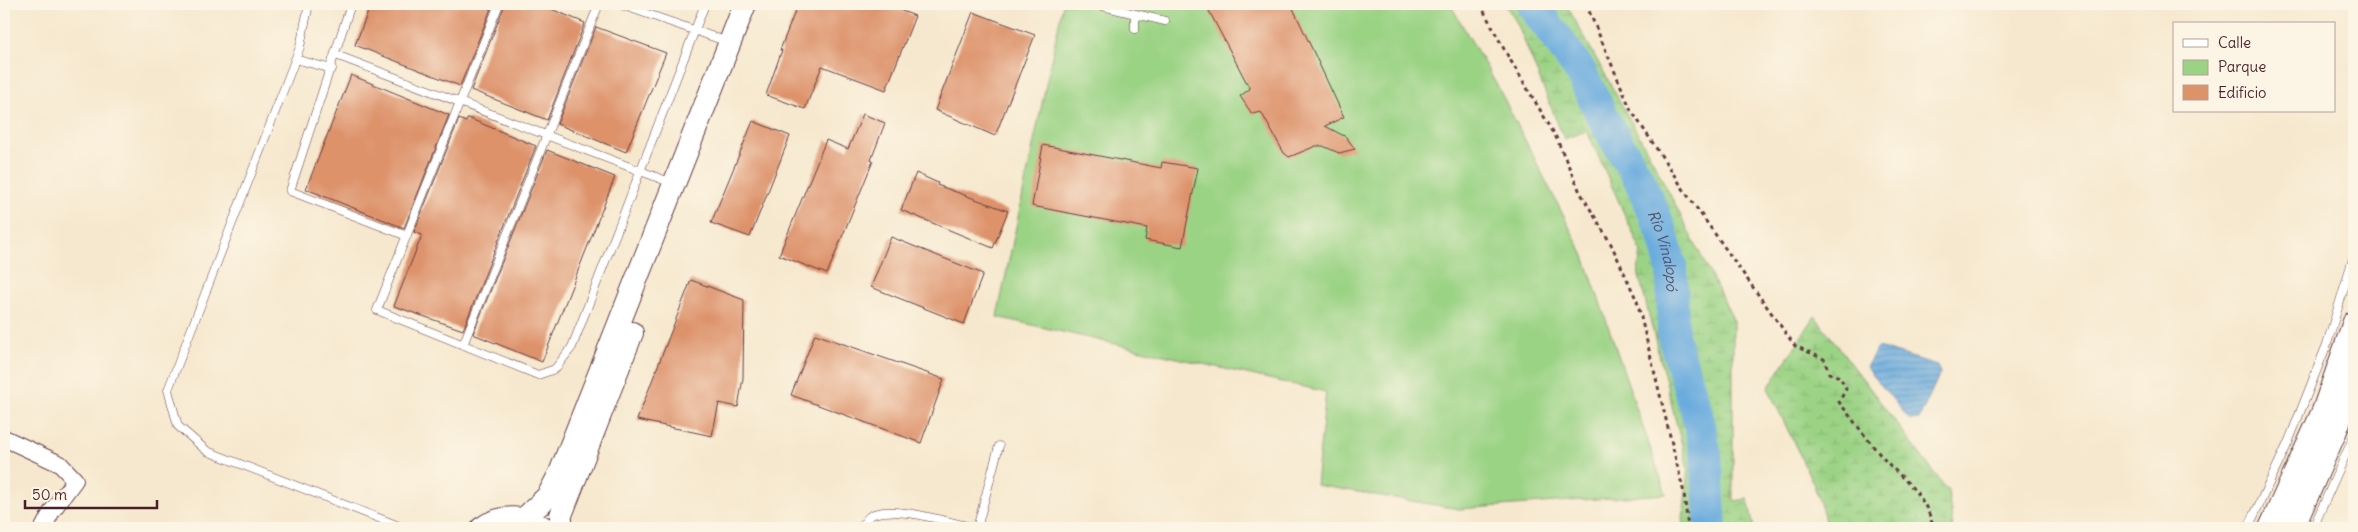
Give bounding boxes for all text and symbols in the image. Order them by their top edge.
legend [2173,22,2336,112]
text: Calle [2218,33,2251,52]
text: Parque [2218,57,2266,76]
text: Edificio [2218,83,2266,102]
water label: Río Vinalopó [1644,207,1682,293]
scale bar [25,477,158,509]
text: 50 m [32,485,67,504]

